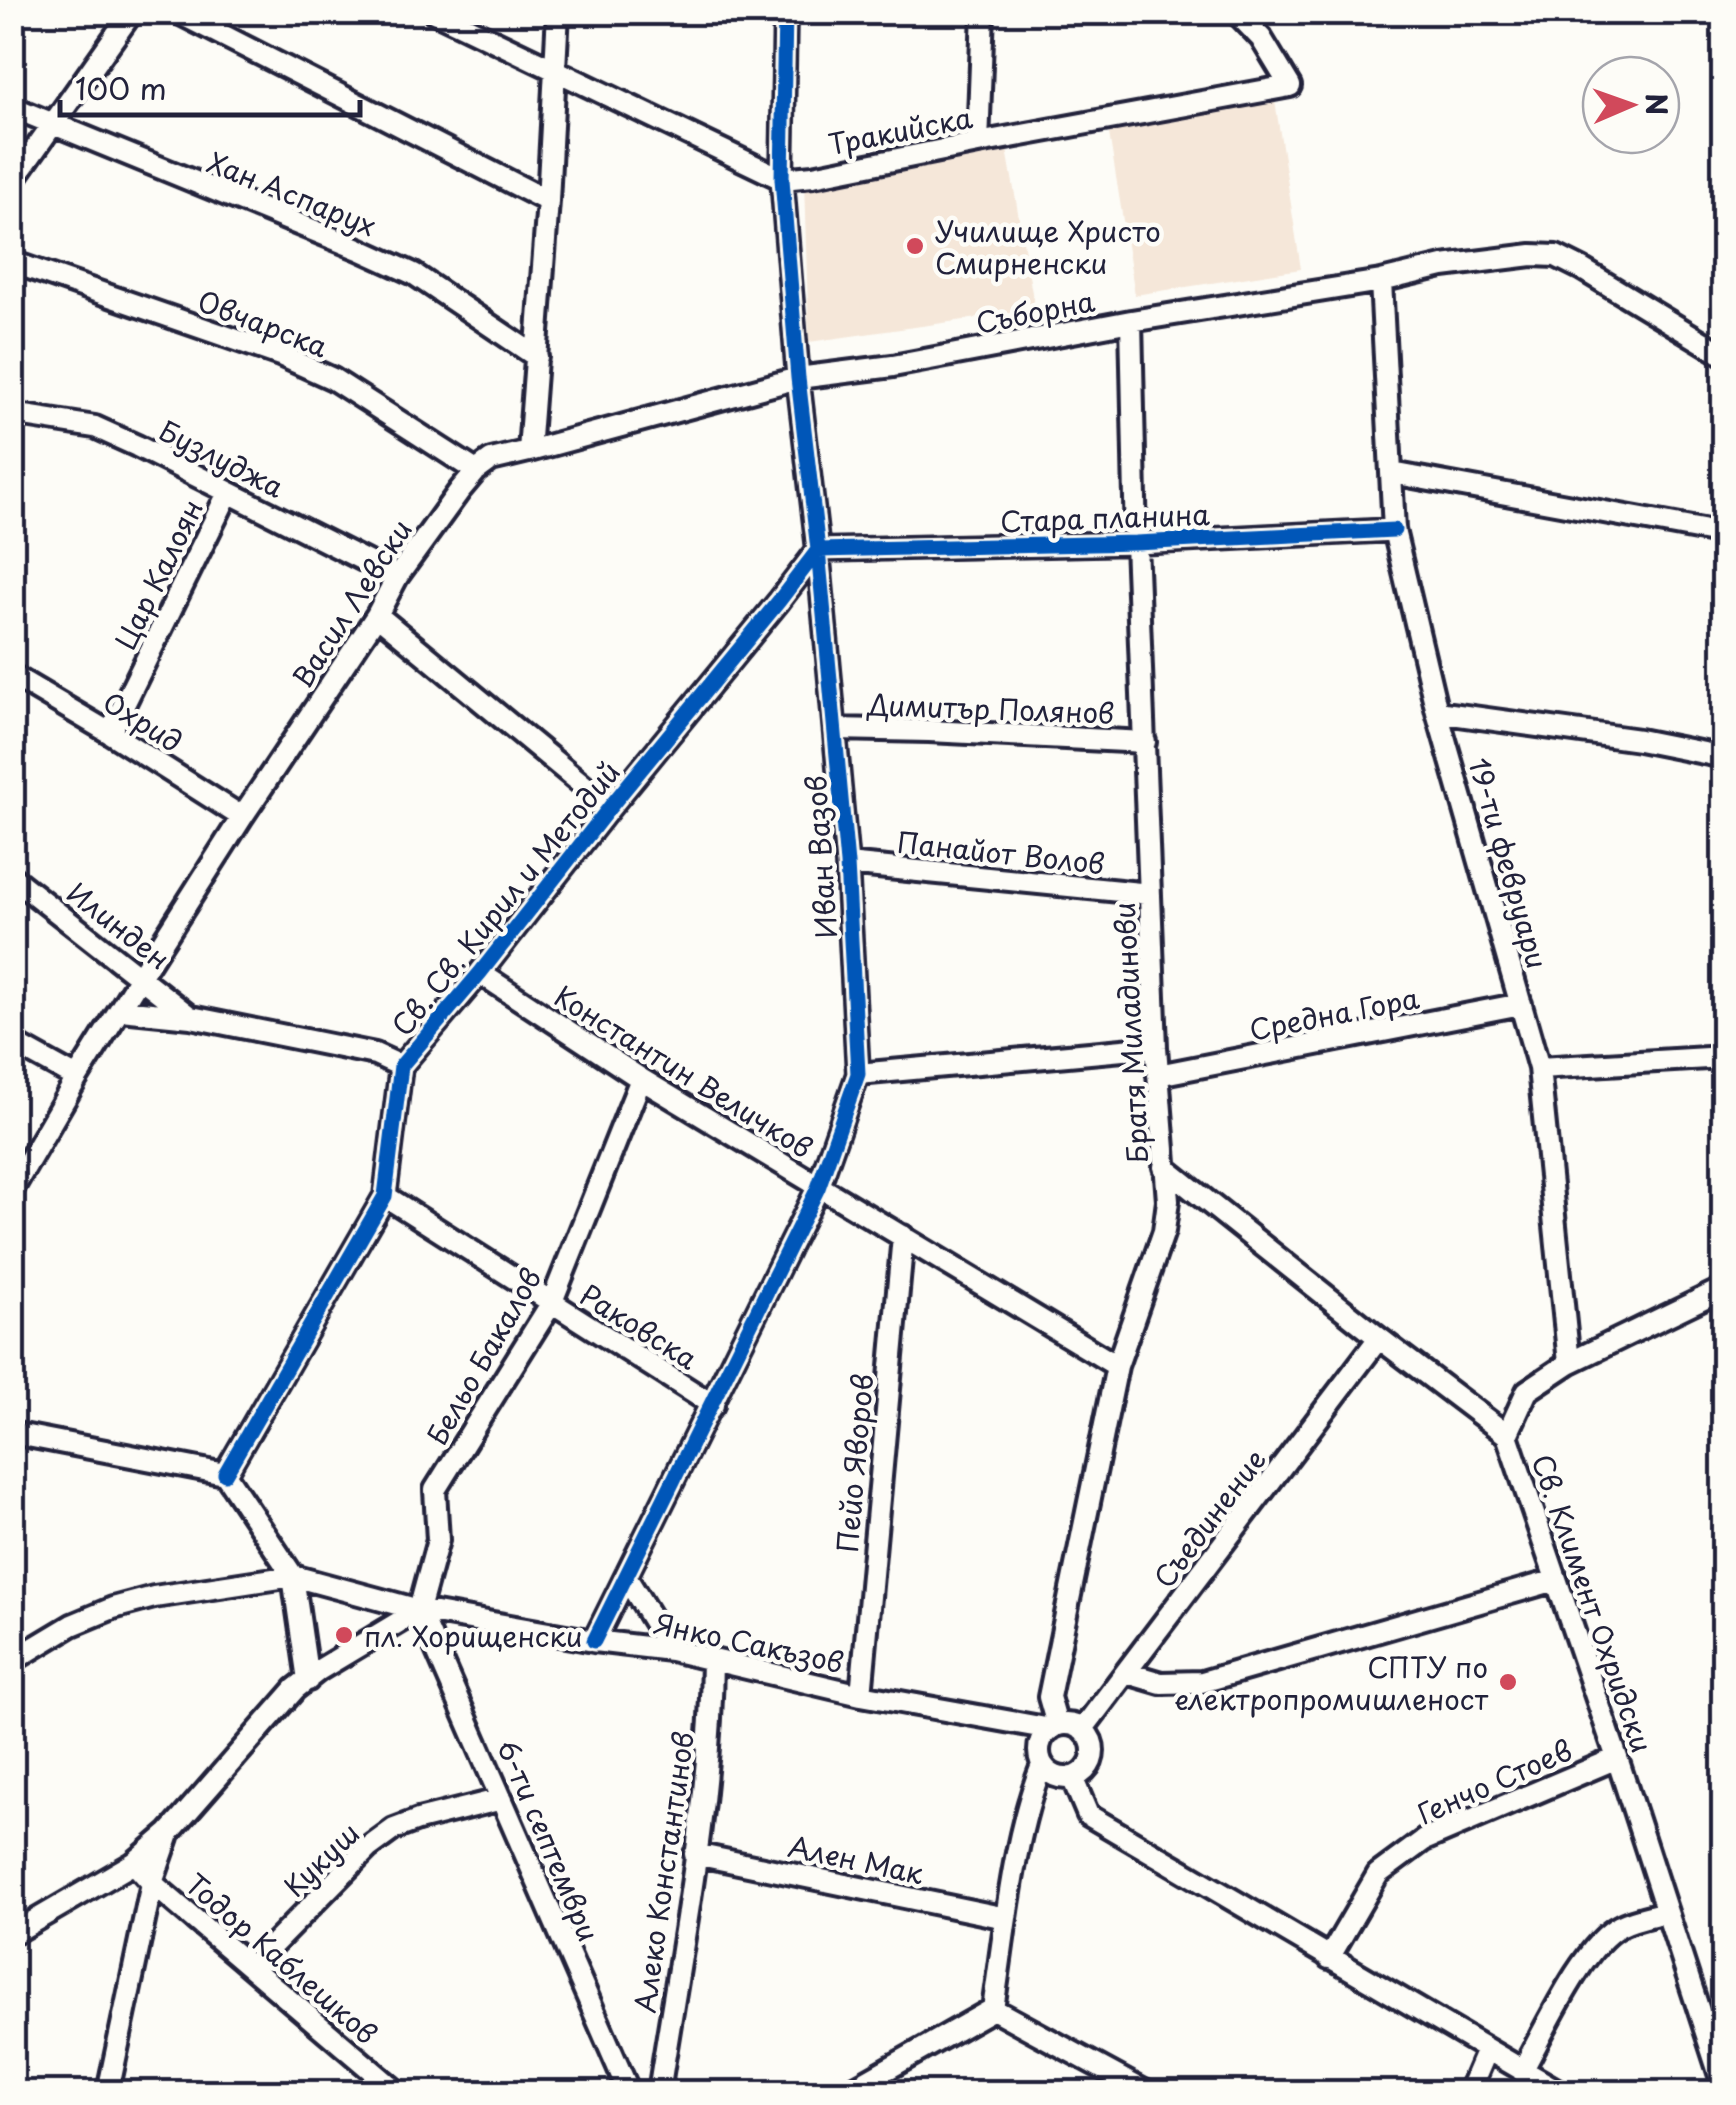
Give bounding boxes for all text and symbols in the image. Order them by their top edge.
scale bar [60,55,360,117]
north arrow [1581,55,1681,155]
text: 100 m [75,65,167,110]
text: N [1636,92,1679,116]
street label: Тракийска [824,95,976,165]
street label: Хан Аспарух [201,140,383,246]
place label: Училище Христо Смирненски [935,209,1161,284]
marker: Училище Христо Смирненски [904,235,926,257]
street label: Съборна [972,278,1099,344]
street label: Овчарска [192,279,335,368]
street label: Бузлуджа [152,408,293,508]
street label: Цар Калоян [103,491,213,657]
street label: Стара планина [999,492,1211,542]
street label: Васил Левски [280,510,422,696]
street label: Охрид [95,680,191,762]
street label: Димитър Полянов [866,682,1115,734]
street label: Св. Св. Кирил и Методий [381,752,629,1044]
street label: 19-ти февруари [1458,752,1560,974]
street label: Иван Вазов [793,774,847,940]
street label: Панайот Волов [895,820,1107,884]
street label: Илинден [58,871,180,979]
street label: Братя Миладинови [1102,901,1158,1165]
street label: Константин Величков [547,974,821,1168]
street label: Средна Гора [1245,975,1423,1051]
street label: Бельо Бакалов [415,1259,551,1453]
street label: Раковска [572,1273,707,1379]
street label: Пейо Яворов [825,1372,883,1554]
street label: Съединение [1142,1439,1276,1597]
street label: Св. Климент Охридски [1522,1448,1664,1758]
street label: Янко Сакъзов [650,1601,848,1683]
place label: пл. Хорищенски [364,1614,583,1657]
marker: пл. Хорищенски [333,1624,355,1646]
place label: СПТУ по електропромишленост [1175,1645,1488,1720]
marker: СПТУ по електропромишленост [1497,1671,1519,1693]
street label: Генчо Стоев [1410,1728,1578,1834]
street label: Алеко Константинов [622,1729,704,2015]
street label: 6-ти септември [487,1732,611,1948]
street label: Кукуш [273,1812,369,1906]
street label: Ален Мак [784,1824,928,1894]
street label: Тодор Каблешков [177,1862,387,2054]

